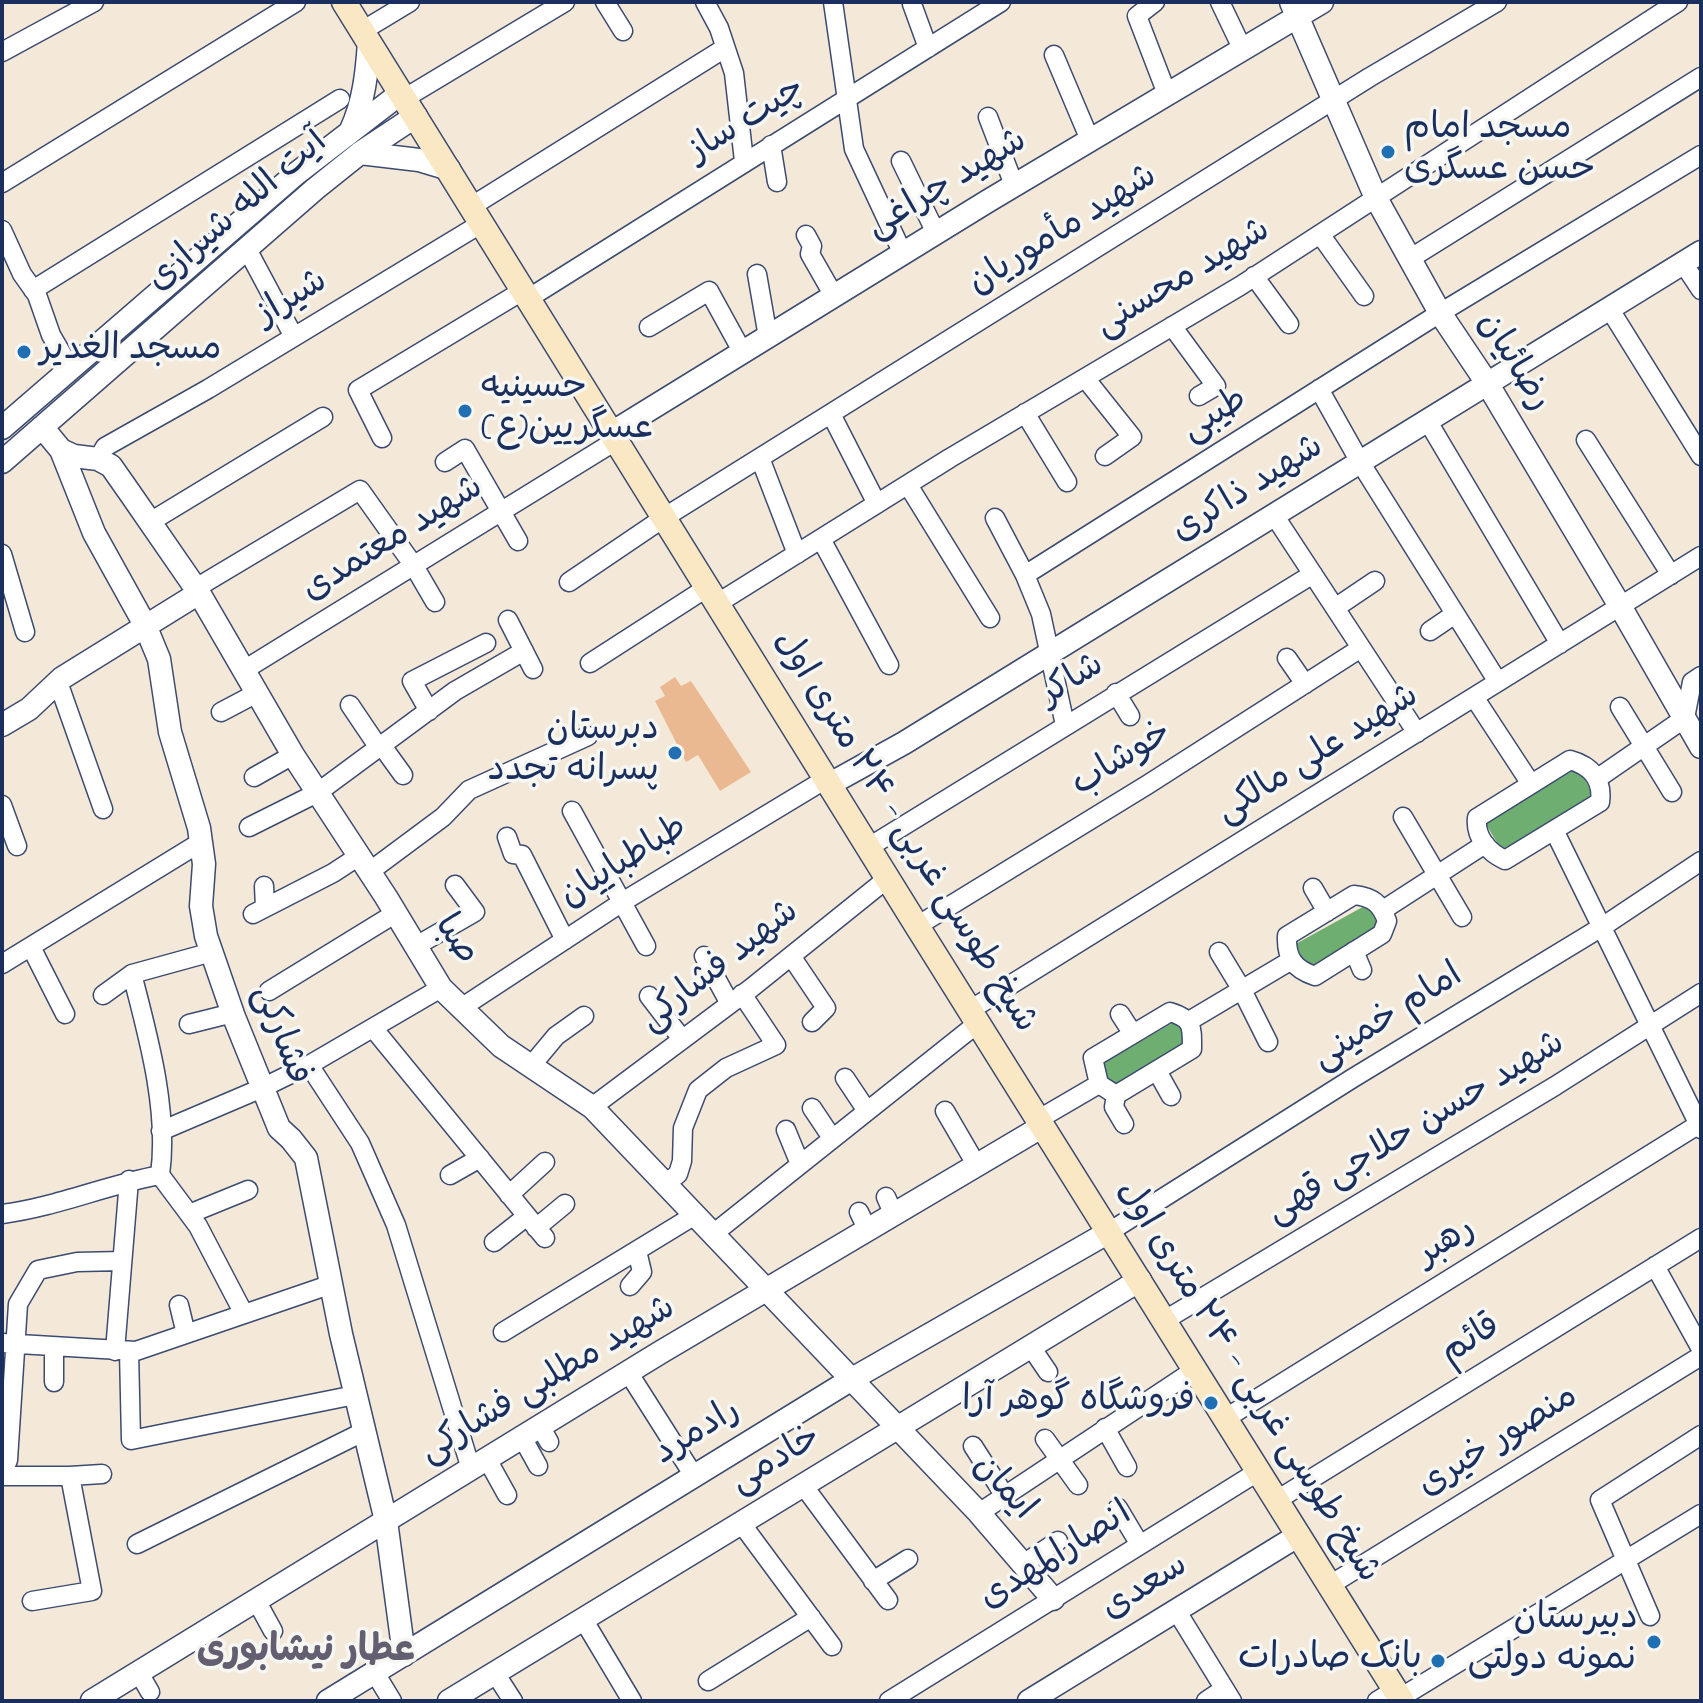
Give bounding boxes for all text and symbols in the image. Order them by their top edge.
street label: چیت ساز [681,69,815,175]
place label: مسجد امام حسن عسگری [1404,109,1595,194]
street label: شهید چراغی [860,121,1036,251]
street label: آیت الله شیرازی [140,123,338,303]
marker: مسجد امام حسن عسگری [1379,143,1397,161]
street label: شهید مأموریان [962,157,1166,307]
street label: شهید محسنی [1089,211,1279,349]
street label: شیراز [249,262,337,338]
street label: رضائیان [1465,305,1559,421]
place label: مسجد الغدیر [40,330,221,374]
marker: مسجد الغدیر [15,343,33,361]
place label: حسینیه عسگریین(ع) [481,368,653,453]
street label: طیبی [1175,380,1257,454]
marker: حسینیه عسگریین(ع) [456,402,474,420]
street label: شهید ذاکری [1165,427,1333,555]
street label: شهید معتمدی [295,468,493,614]
street label: شیخ طوسی غربی - ۲۴ متری اول [761,624,1045,1042]
street label: شاکر [1033,646,1113,718]
street label: شهید علی مالکی [1210,677,1428,835]
place label: دبرستان پسرانه تجدد [487,710,659,795]
street label: خوشاب [1065,713,1181,809]
marker: دبرستان پسرانه تجدد [666,744,684,762]
street label: طباطباییان [553,808,697,920]
street label: شهید فشارکی [633,892,809,1044]
street label: صبا [422,908,486,974]
street label: امام خمینی [1306,956,1472,1082]
street label: فشارکی [240,980,318,1092]
street label: شهید حسن حلاجی قهی [1260,1024,1574,1236]
street label: شیخ طوسی غربی - ۲۴ متری اول [1104,1174,1388,1592]
street label: رهبر [1410,1209,1484,1279]
street label: شهید مطلبی فشارکی [413,1289,685,1475]
street label: قائم [1434,1307,1510,1377]
street label: منصور خیری [1411,1377,1587,1509]
place label: فروشگاه گوهر آرا [962,1381,1195,1425]
street label: رادمرد [647,1391,749,1477]
marker: فروشگاه گوهر آرا [1202,1394,1220,1412]
street label: خادمی [724,1418,830,1506]
street label: ایمان [961,1447,1043,1531]
street label: انصارالمهدی [973,1494,1141,1622]
street label: سعدی [1095,1546,1197,1632]
place label: دبیرستان نمونه دولتی [1468,1599,1638,1684]
district label: عطار نیشابوری [197,1631,415,1677]
marker: دبیرستان نمونه دولتی [1645,1633,1663,1651]
place label: بانک صادرات [1238,1639,1422,1683]
marker: بانک صادرات [1429,1652,1447,1670]

